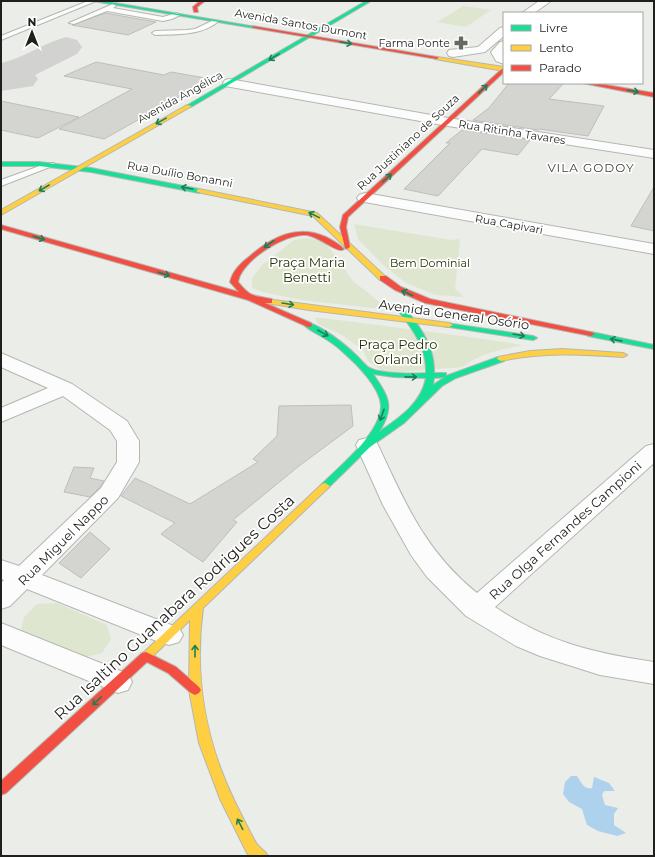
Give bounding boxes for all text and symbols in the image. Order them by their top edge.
street label: Avenida Santos Dumont [234,5,369,43]
north arrow [12,12,52,52]
legend [503,12,643,84]
text: N [28,15,36,29]
text: Livre [539,20,568,35]
pharmacy icon: Farma Ponte [453,35,469,51]
place label: Farma Ponte [378,36,450,50]
one-way arrow [339,40,352,48]
text: Lento [539,40,574,55]
one-way arrow [268,53,280,61]
text: Parado [539,60,582,75]
street label: Avenida Angélica [135,68,225,126]
one-way arrow [477,85,487,94]
one-way arrow [626,88,639,96]
street label: Rua Justiniano de Souza [354,91,462,193]
street label: Rua Ritinha Tavares [458,117,567,147]
one-way arrow [155,118,167,126]
street label: Rua Duílio Bonanni [126,158,234,190]
district label: VILA GODOY [547,160,635,175]
one-way arrow [382,173,392,182]
one-way arrow [181,183,194,191]
one-way arrow [38,185,50,193]
one-way arrow [308,211,320,218]
street label: Rua Capivari [474,211,544,237]
one-way arrow [32,235,45,242]
one-way arrow [264,240,275,248]
park label: Praça Maria Benetti [269,254,345,285]
park label: Bem Dominial [390,256,470,270]
one-way arrow [157,270,170,278]
one-way arrow [402,289,414,296]
street label: Avenida General Osório [378,296,530,332]
one-way arrow [282,300,295,308]
one-way arrow [317,330,329,338]
one-way arrow [512,332,525,340]
one-way arrow [610,335,623,343]
park label: Praça Pedro Orlandi [359,336,437,367]
one-way arrow [404,373,417,381]
one-way arrow [378,409,385,422]
street label: Rua Olga Fernandes Campioni [485,457,645,603]
street label: Rua Miguel Nappo [14,491,112,589]
street label: Rua Isaltino Guanabara Rodrigues Costa [50,491,298,724]
one-way arrow [191,645,199,658]
one-way arrow [92,696,102,706]
one-way arrow [236,818,243,830]

